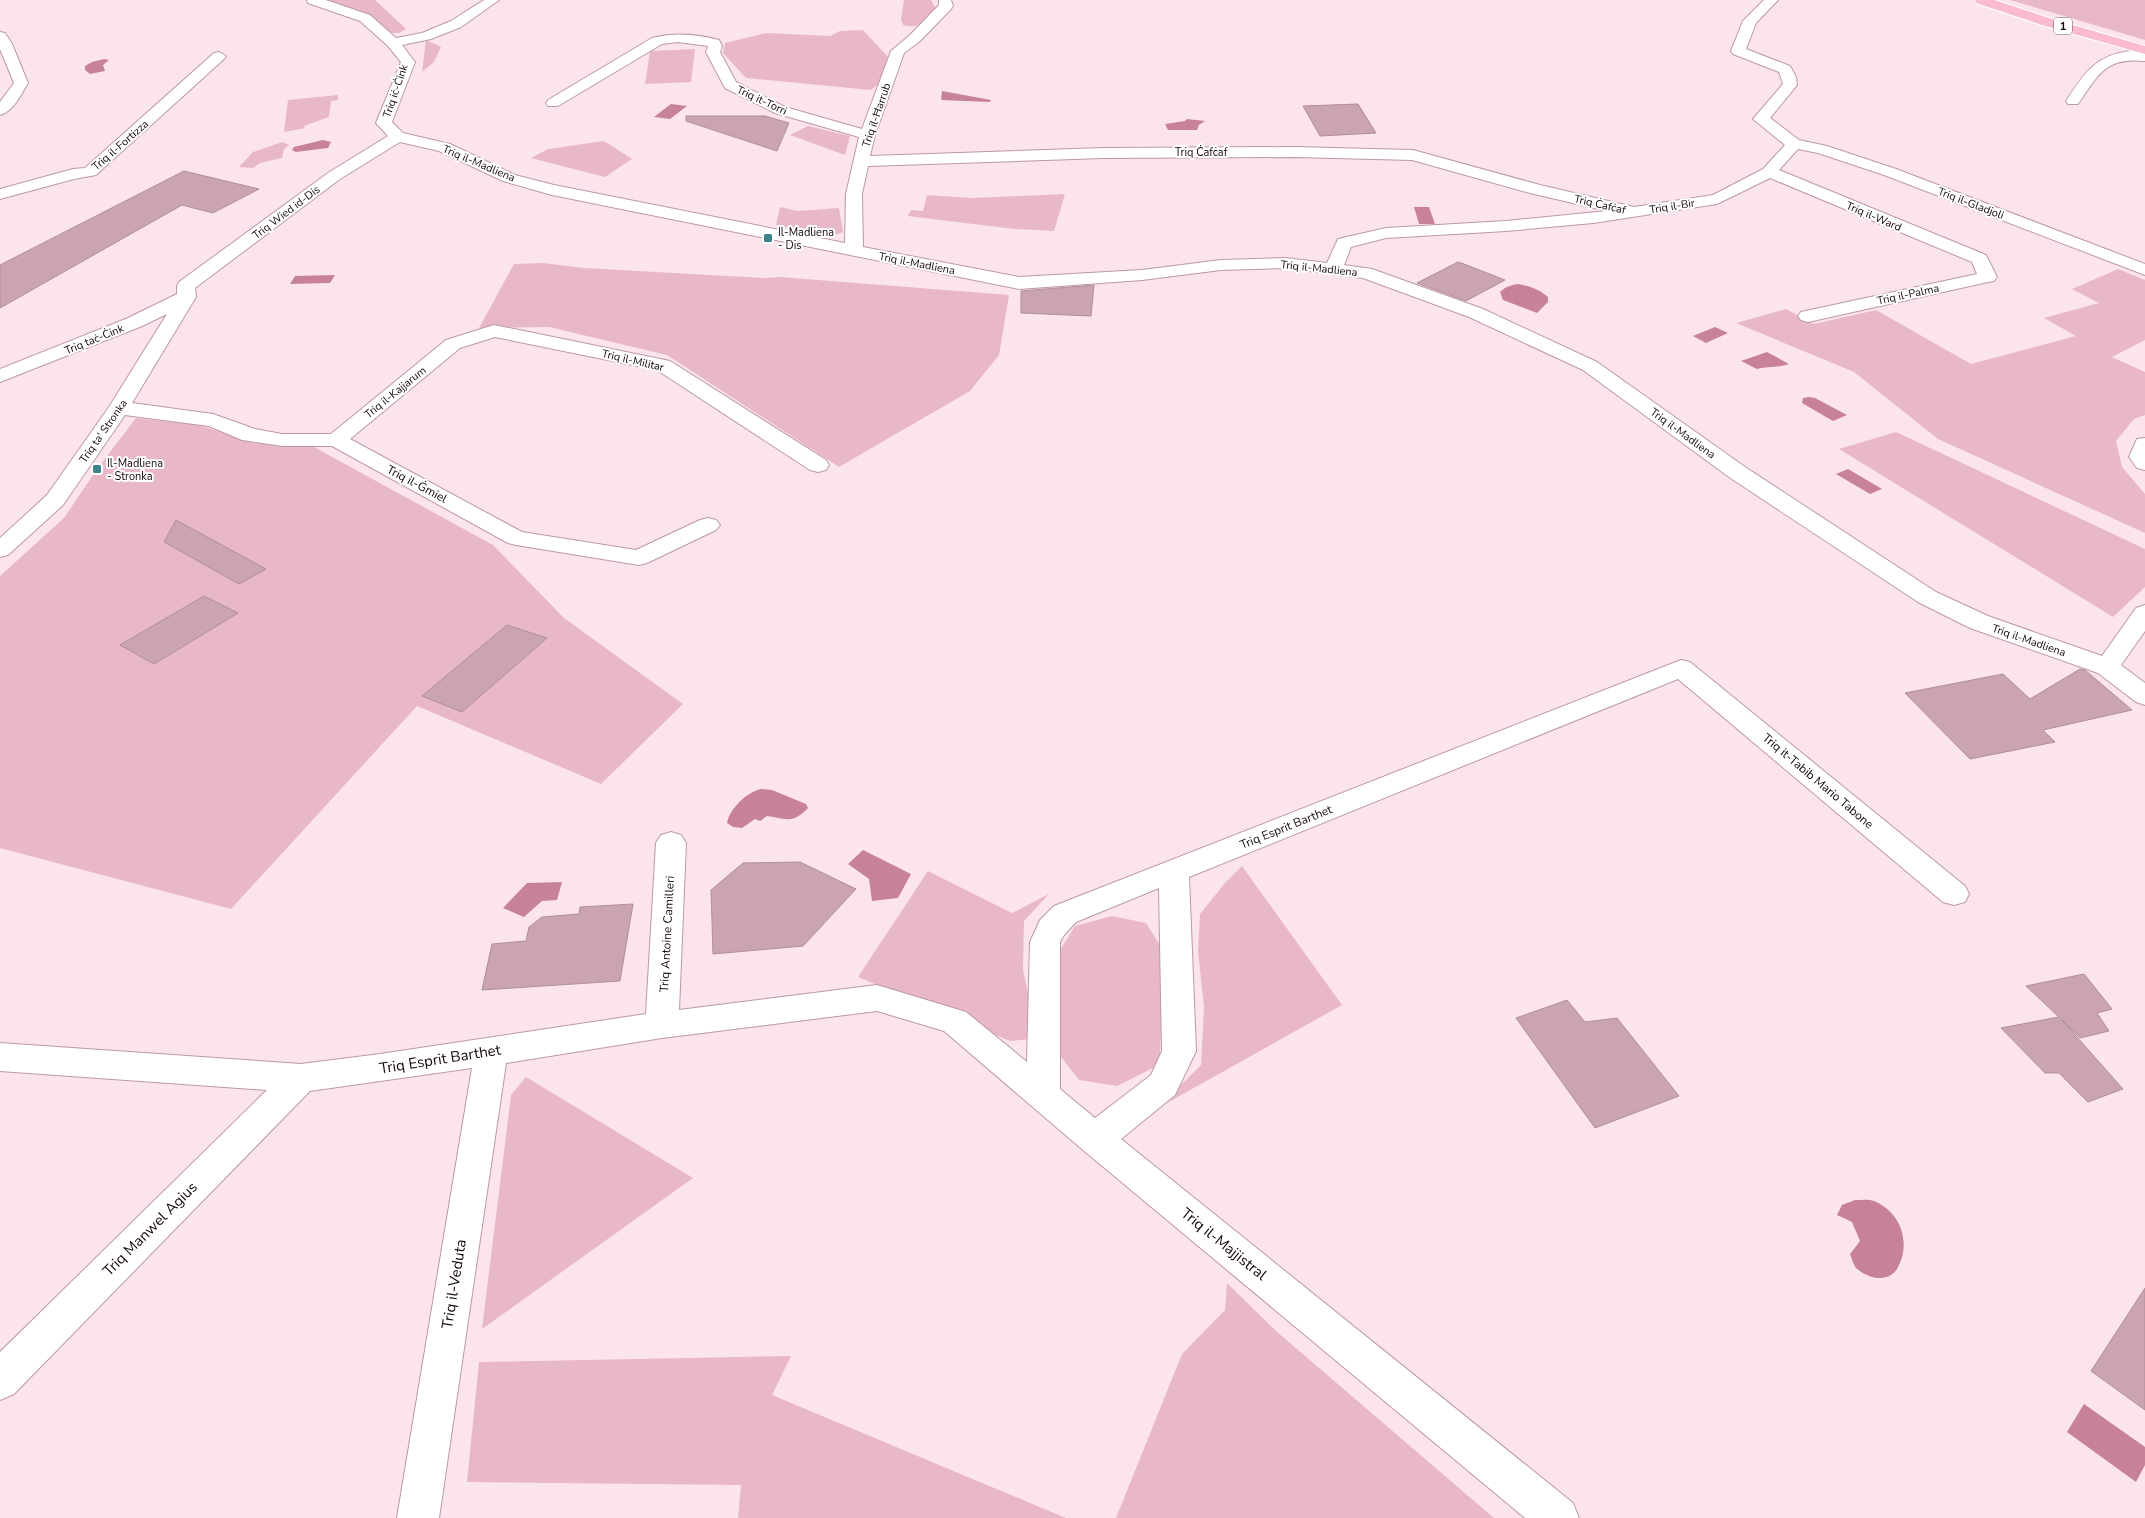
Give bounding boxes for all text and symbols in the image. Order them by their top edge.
road number: 1 [2054,18,2072,34]
street label: Triq iċ-Ċink [379,62,412,120]
street label: Triq il-Ħarrub [858,81,894,149]
street label: Triq it-Torri [734,82,790,119]
street label: Triq il-Fortizza [89,117,152,174]
street label: Triq il-Madliena [440,141,517,186]
street label: Triq Ċafċaf [1175,145,1228,160]
street label: Triq Wied id-Dis [249,182,323,243]
street label: Triq il-Gladjoli [1936,184,2006,223]
street label: Triq Ċafċaf [1573,191,1628,218]
street label: Triq il-Bir [1648,195,1696,217]
street label: Triq il-Ward [1844,198,1904,235]
place label: Il-Madliena - Dis [778,225,834,253]
marker: Il-Madliena - Dis [762,232,774,244]
street label: Triq il-Madliena [878,249,956,278]
street label: Triq il-Madliena [1280,257,1358,280]
street label: Triq il-Palma [1876,281,1941,308]
street label: Triq taċ-Ċink [62,321,126,358]
street label: Triq il-Militar [600,346,665,375]
street label: Triq il-Kajjarum [361,363,429,422]
street label: Triq ta' Stronka [76,396,131,466]
street label: Triq il-Madliena [1647,405,1719,462]
place label: Il-Madliena - Stronka [107,456,163,484]
street label: Triq il-Ġmiel [384,461,451,507]
marker: Il-Madliena - Stronka [91,463,103,475]
street label: Triq il-Madliena [1990,621,2068,660]
street label: Triq it-Tabib Mario Tabone [1759,730,1877,832]
street label: Triq Esprit Barthet [1237,801,1335,853]
street label: Triq Antoine Camilleri [656,875,678,993]
street label: Triq Esprit Barthet [378,1039,503,1078]
street label: Triq Manwel Agius [98,1177,202,1281]
street label: Triq il-Majjistral [1177,1203,1271,1285]
street label: Triq il-Veduta [437,1238,471,1330]

